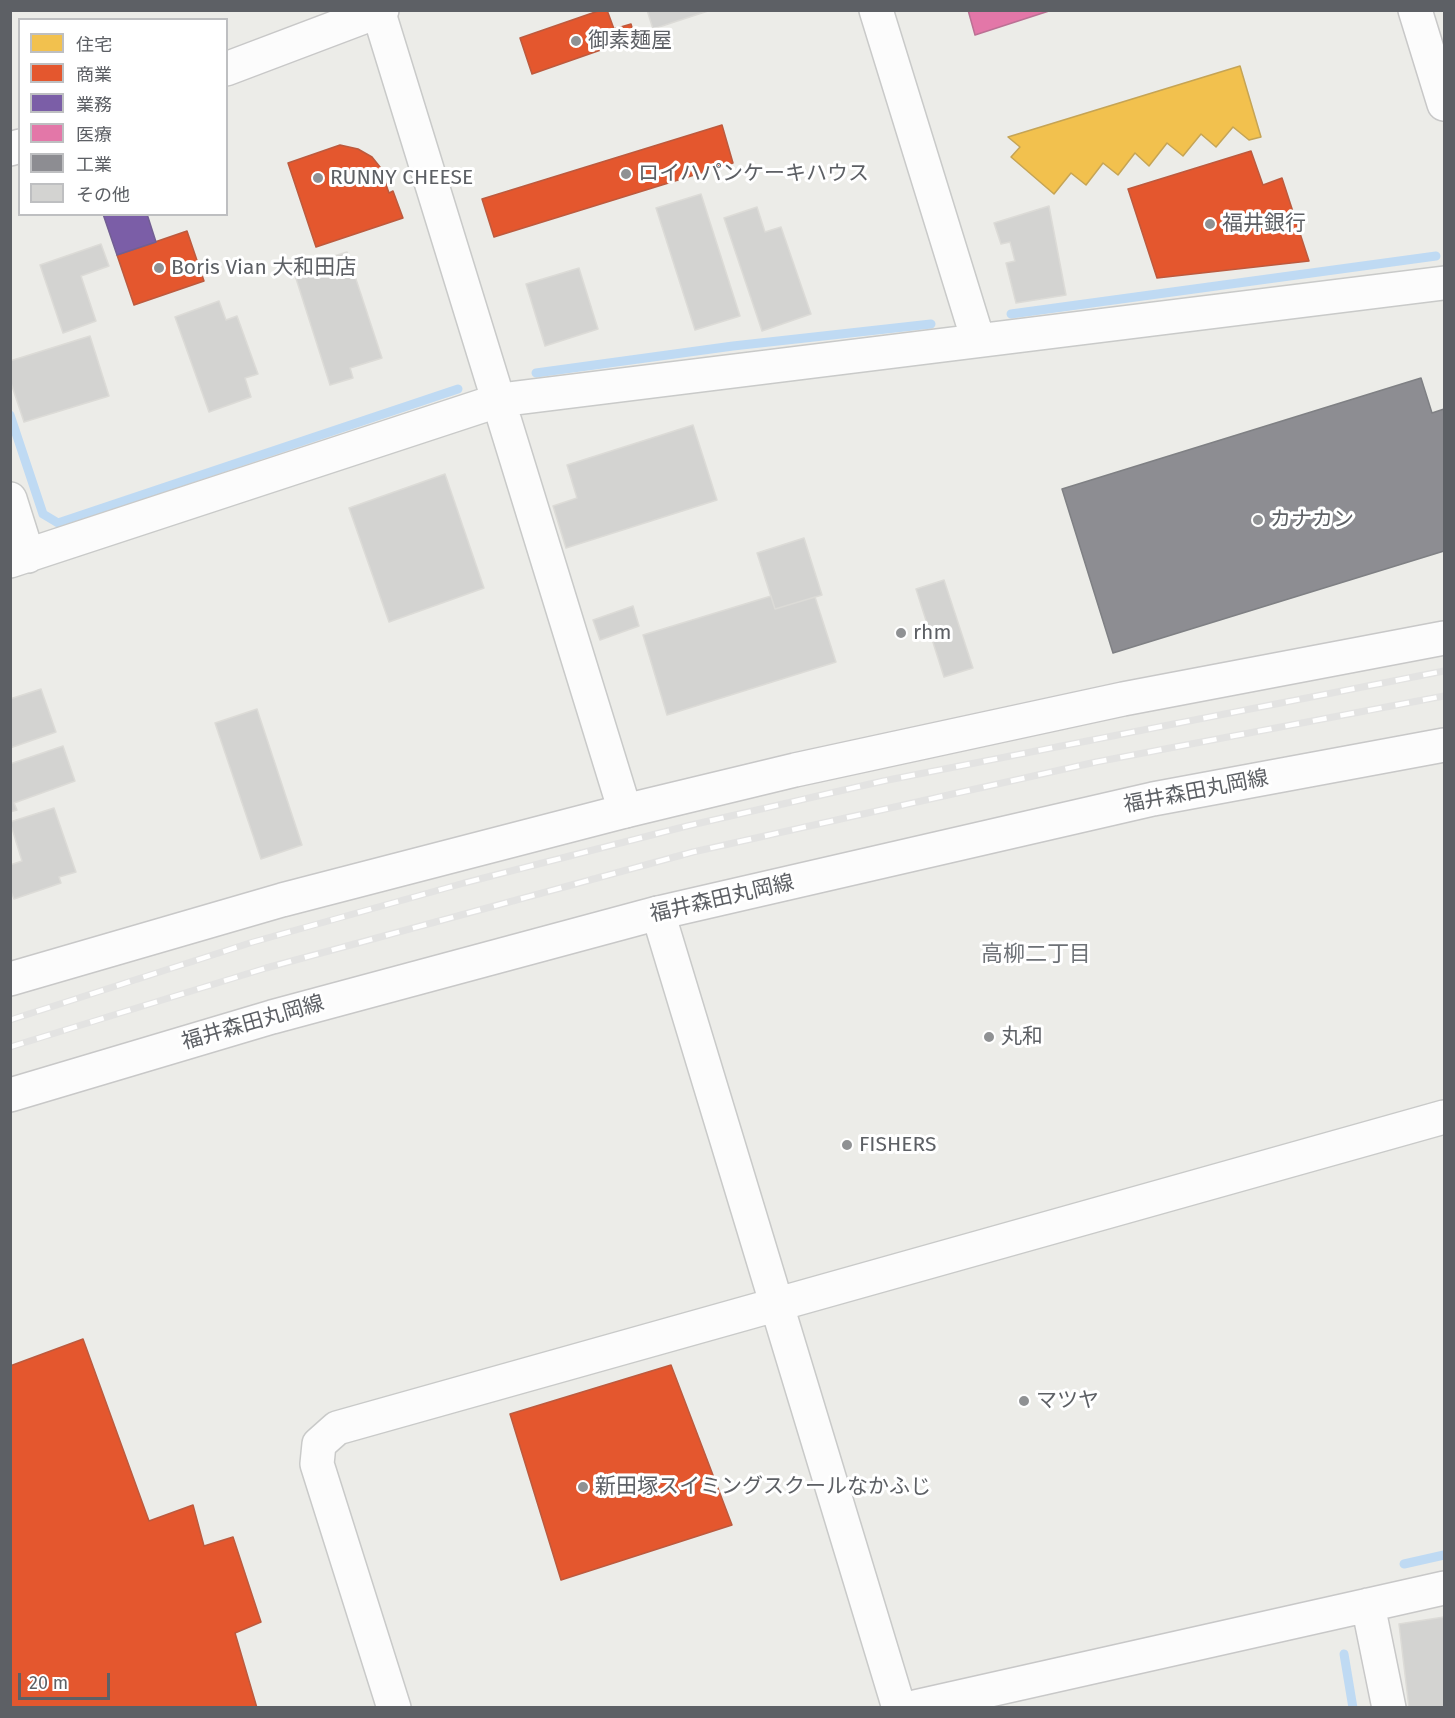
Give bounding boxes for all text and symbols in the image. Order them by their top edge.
legend [18,18,228,216]
place label: 御素麺屋 [588,28,672,54]
text: 住宅 [76,34,112,56]
marker: 御素麺屋 [569,34,583,48]
text: 商業 [76,64,112,86]
text: 業務 [76,94,112,116]
text: 医療 [76,124,112,146]
text: 工業 [76,154,112,176]
place label: ロイハパンケーキハウス [638,161,869,187]
place label: RUNNY CHEESE [330,165,473,191]
marker: ロイハパンケーキハウス [619,167,633,181]
marker: RUNNY CHEESE [311,171,325,185]
text: その他 [76,184,130,206]
place label: 福井銀行 [1222,211,1306,237]
marker: 福井銀行 [1203,217,1217,231]
place label: Boris Vian 大和田店 [171,255,356,281]
marker: Boris Vian 大和田店 [152,261,166,275]
place label: カナカン [1270,507,1354,533]
marker: カナカン [1251,513,1265,527]
place label: rhm [913,620,951,646]
marker: rhm [894,626,908,640]
street label: 福井森田丸岡線 [1121,766,1271,818]
street label: 福井森田丸岡線 [648,870,796,928]
district label: 高柳二丁目 [981,942,1091,968]
street label: 福井森田丸岡線 [179,991,327,1055]
place label: 丸和 [1001,1024,1043,1050]
marker: 丸和 [982,1030,996,1044]
place label: FISHERS [859,1132,936,1158]
marker: FISHERS [840,1138,854,1152]
place label: マツヤ [1036,1388,1099,1414]
marker: マツヤ [1017,1394,1031,1408]
place label: 新田塚スイミングスクールなかふじ [595,1474,931,1500]
marker: 新田塚スイミングスクールなかふじ [576,1480,590,1494]
scale bar [21,1661,112,1699]
text: 20 m [29,1672,68,1694]

